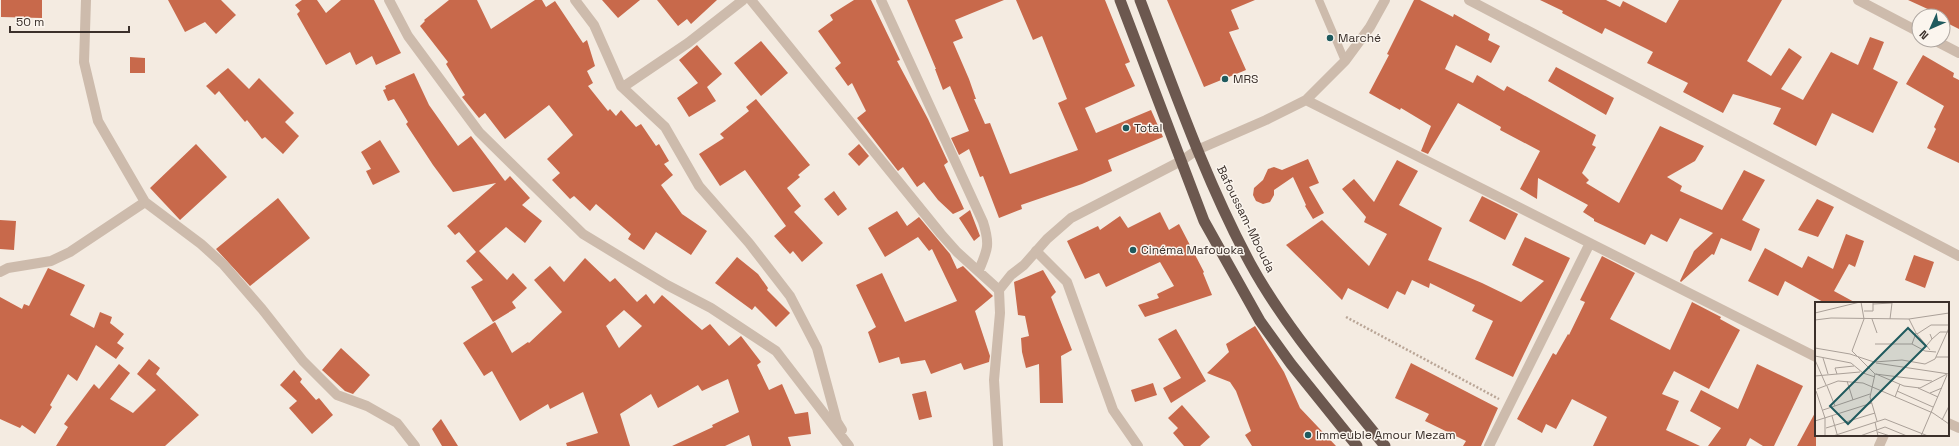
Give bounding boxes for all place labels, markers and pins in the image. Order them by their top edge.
place label: Marché [1338,30,1381,46]
marker: Marché [1325,33,1335,43]
place label: MRS [1233,71,1258,87]
marker: MRS [1220,74,1230,84]
place label: Total [1134,120,1162,136]
marker: Total [1121,123,1131,133]
place label: Cinéma Mafouoka [1141,242,1244,258]
marker: Cinéma Mafouoka [1128,245,1138,255]
place label: Immeuble Amour Mezam [1316,427,1456,443]
marker: Immeuble Amour Mezam [1303,430,1313,440]

